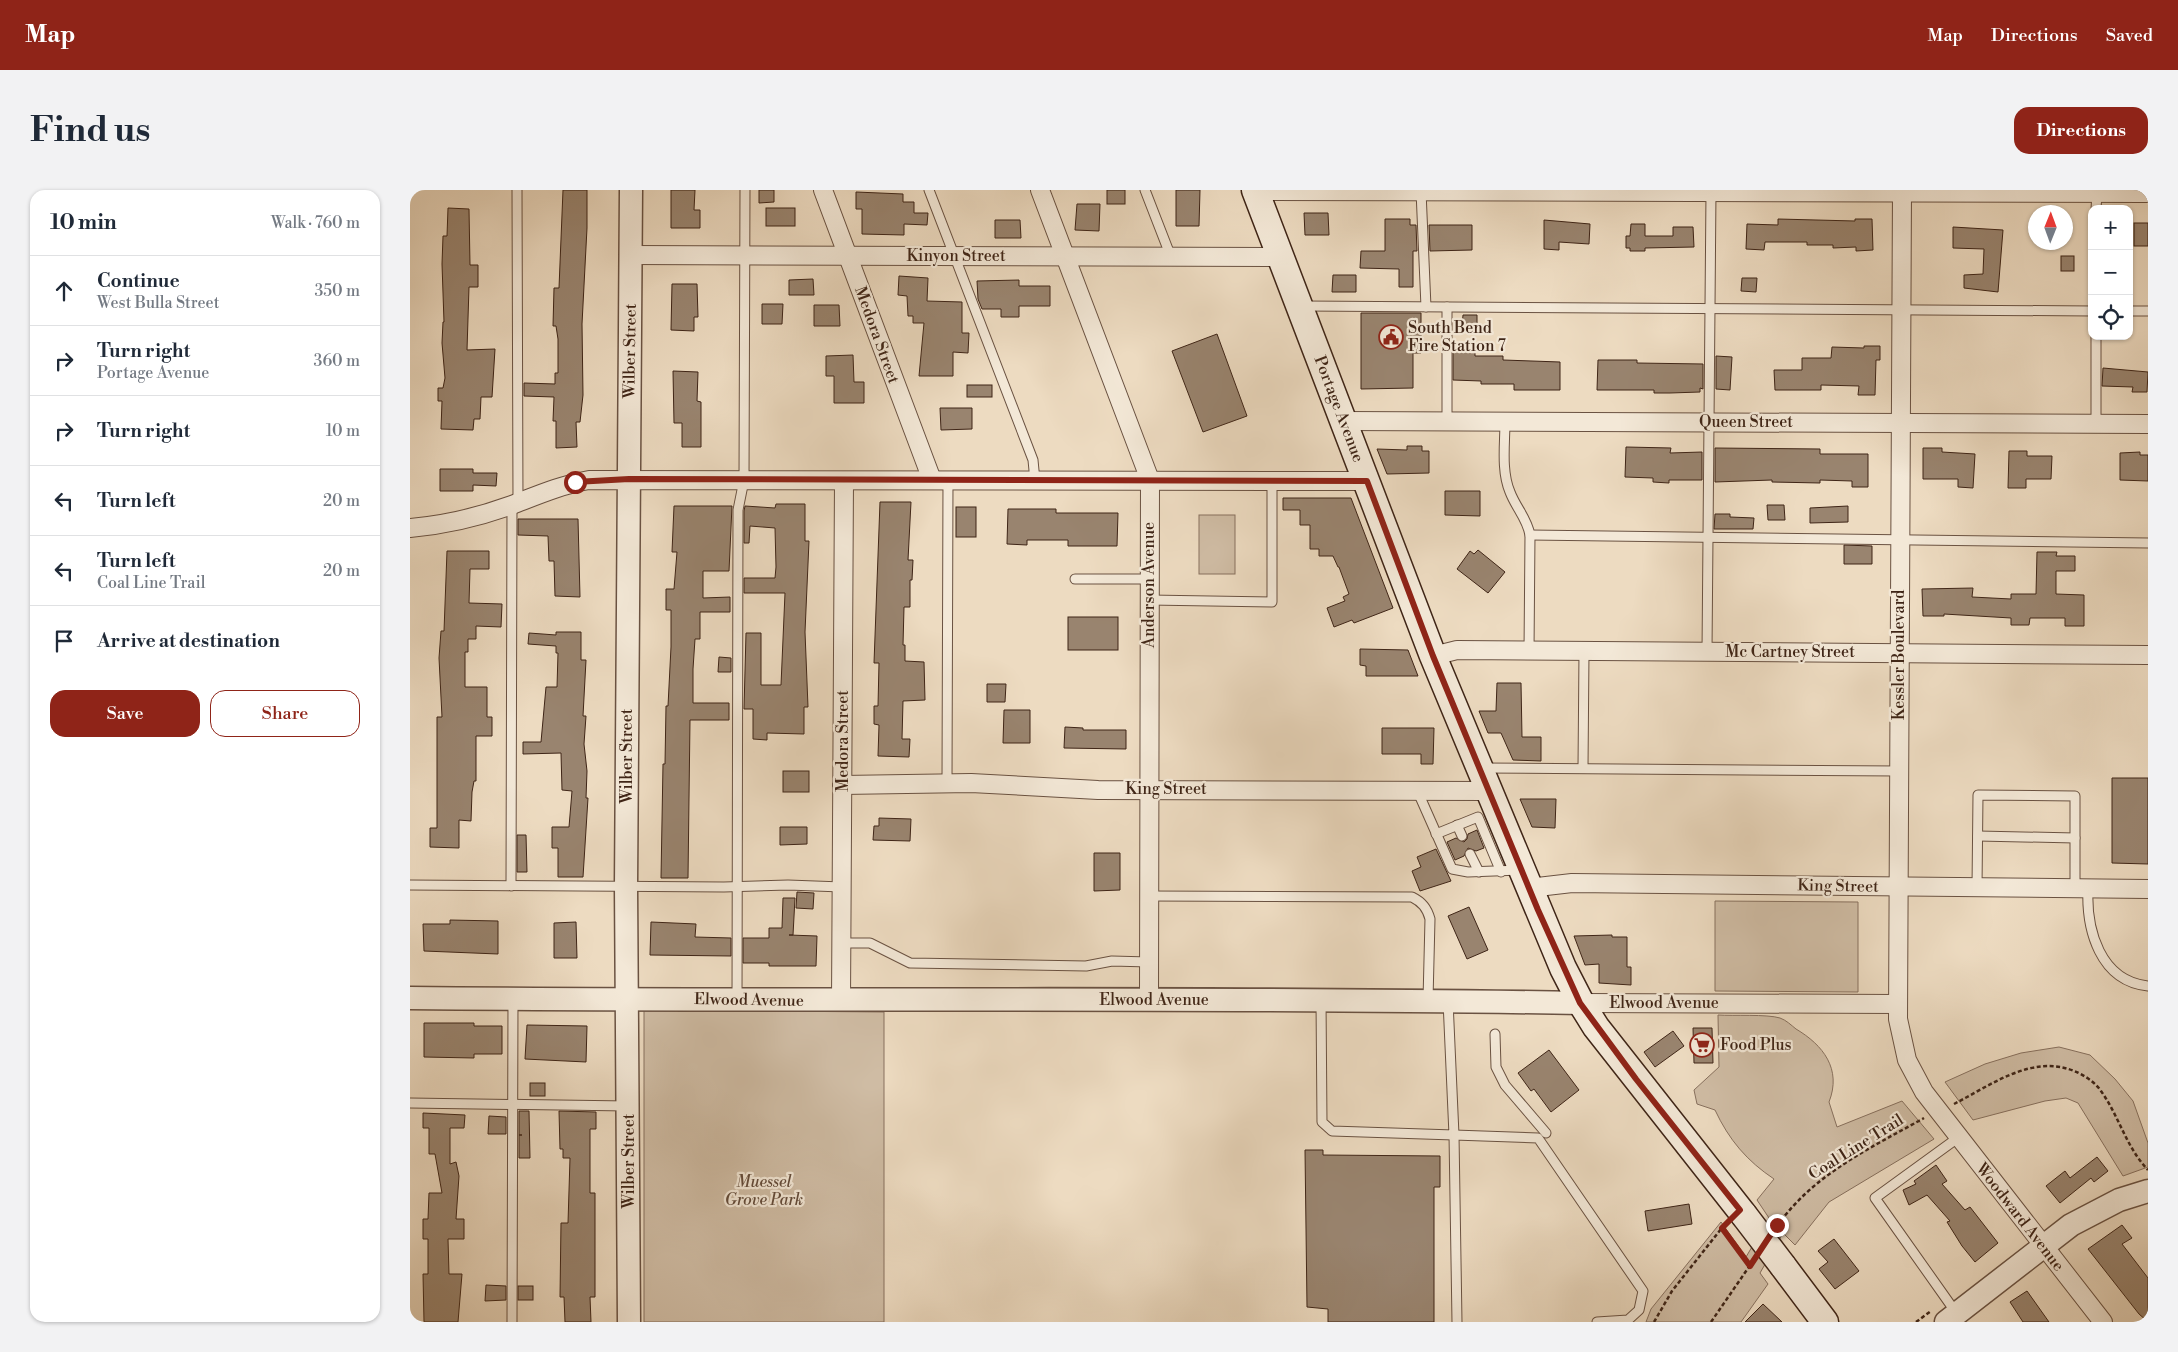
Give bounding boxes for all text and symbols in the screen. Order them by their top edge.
text: Map [25,20,75,50]
text: Map [1927,24,1963,47]
text: Directions [1991,24,2078,47]
text: Saved [2106,24,2153,47]
button: Directions [2014,107,2148,154]
text: Find us [30,109,150,152]
north arrow [2028,205,2073,250]
map controls [2088,205,2133,340]
button: + [2088,205,2133,250]
text: 10 min [50,210,117,236]
text: Walk · 760 m [271,213,360,233]
street label: Kinyon Street [906,246,1006,266]
button: − [2088,250,2133,295]
text: Continue [97,269,180,293]
icon: ahead [50,277,78,305]
text: 350 m [314,281,360,301]
street label: Medora Street [850,284,904,387]
text: West Bulla Street [97,293,219,313]
button: locate [2088,295,2133,340]
street label: Wilber Street [619,303,641,400]
place label: South Bend Fire Station 7 [1408,318,1506,356]
public building icon: South Bend Fire Station 7 [1378,324,1404,350]
text: Turn right [97,339,190,363]
icon: right [50,347,78,375]
text: 360 m [314,351,360,371]
street label: Portage Avenue [1310,353,1368,465]
text: Portage Avenue [97,363,209,383]
street label: Queen Street [1699,412,1793,432]
icon: right [50,417,78,445]
text: Turn right [97,419,190,443]
text: 10 m [326,421,360,441]
route start [564,471,587,494]
icon: left [50,487,78,515]
text: Turn left [97,489,176,513]
text: 20 m [323,491,360,511]
street label: Anderson Avenue [1139,522,1159,649]
text: Turn left [97,549,176,573]
icon: left [50,557,78,585]
text: 20 m [323,561,360,581]
text: Coal Line Trail [97,573,205,593]
street label: Kessler Boulevard [1889,590,1909,720]
icon: arrive [50,627,78,655]
text: Arrive at destination [97,629,280,653]
street label: Mc Cartney Street [1725,642,1855,662]
button: Save [50,690,200,737]
button: Share [210,690,360,737]
street label: Medora Street [833,690,853,792]
street label: Wilber Street [617,708,637,804]
street label: King Street [1125,779,1207,799]
street label: King Street [1797,875,1879,897]
street label: Elwood Avenue [694,989,804,1011]
street label: Elwood Avenue [1099,990,1209,1010]
street label: Elwood Avenue [1609,993,1719,1013]
supermarket icon: Food Plus [1689,1032,1715,1058]
place label: Food Plus [1720,1035,1792,1055]
street label: Coal Line Trail [1805,1110,1907,1184]
street label: Wilber Street [619,1113,639,1209]
street label: Woodward Avenue [1971,1158,2068,1275]
park label: Muessel Grove Park [725,1172,803,1210]
route end [1766,1214,1789,1237]

